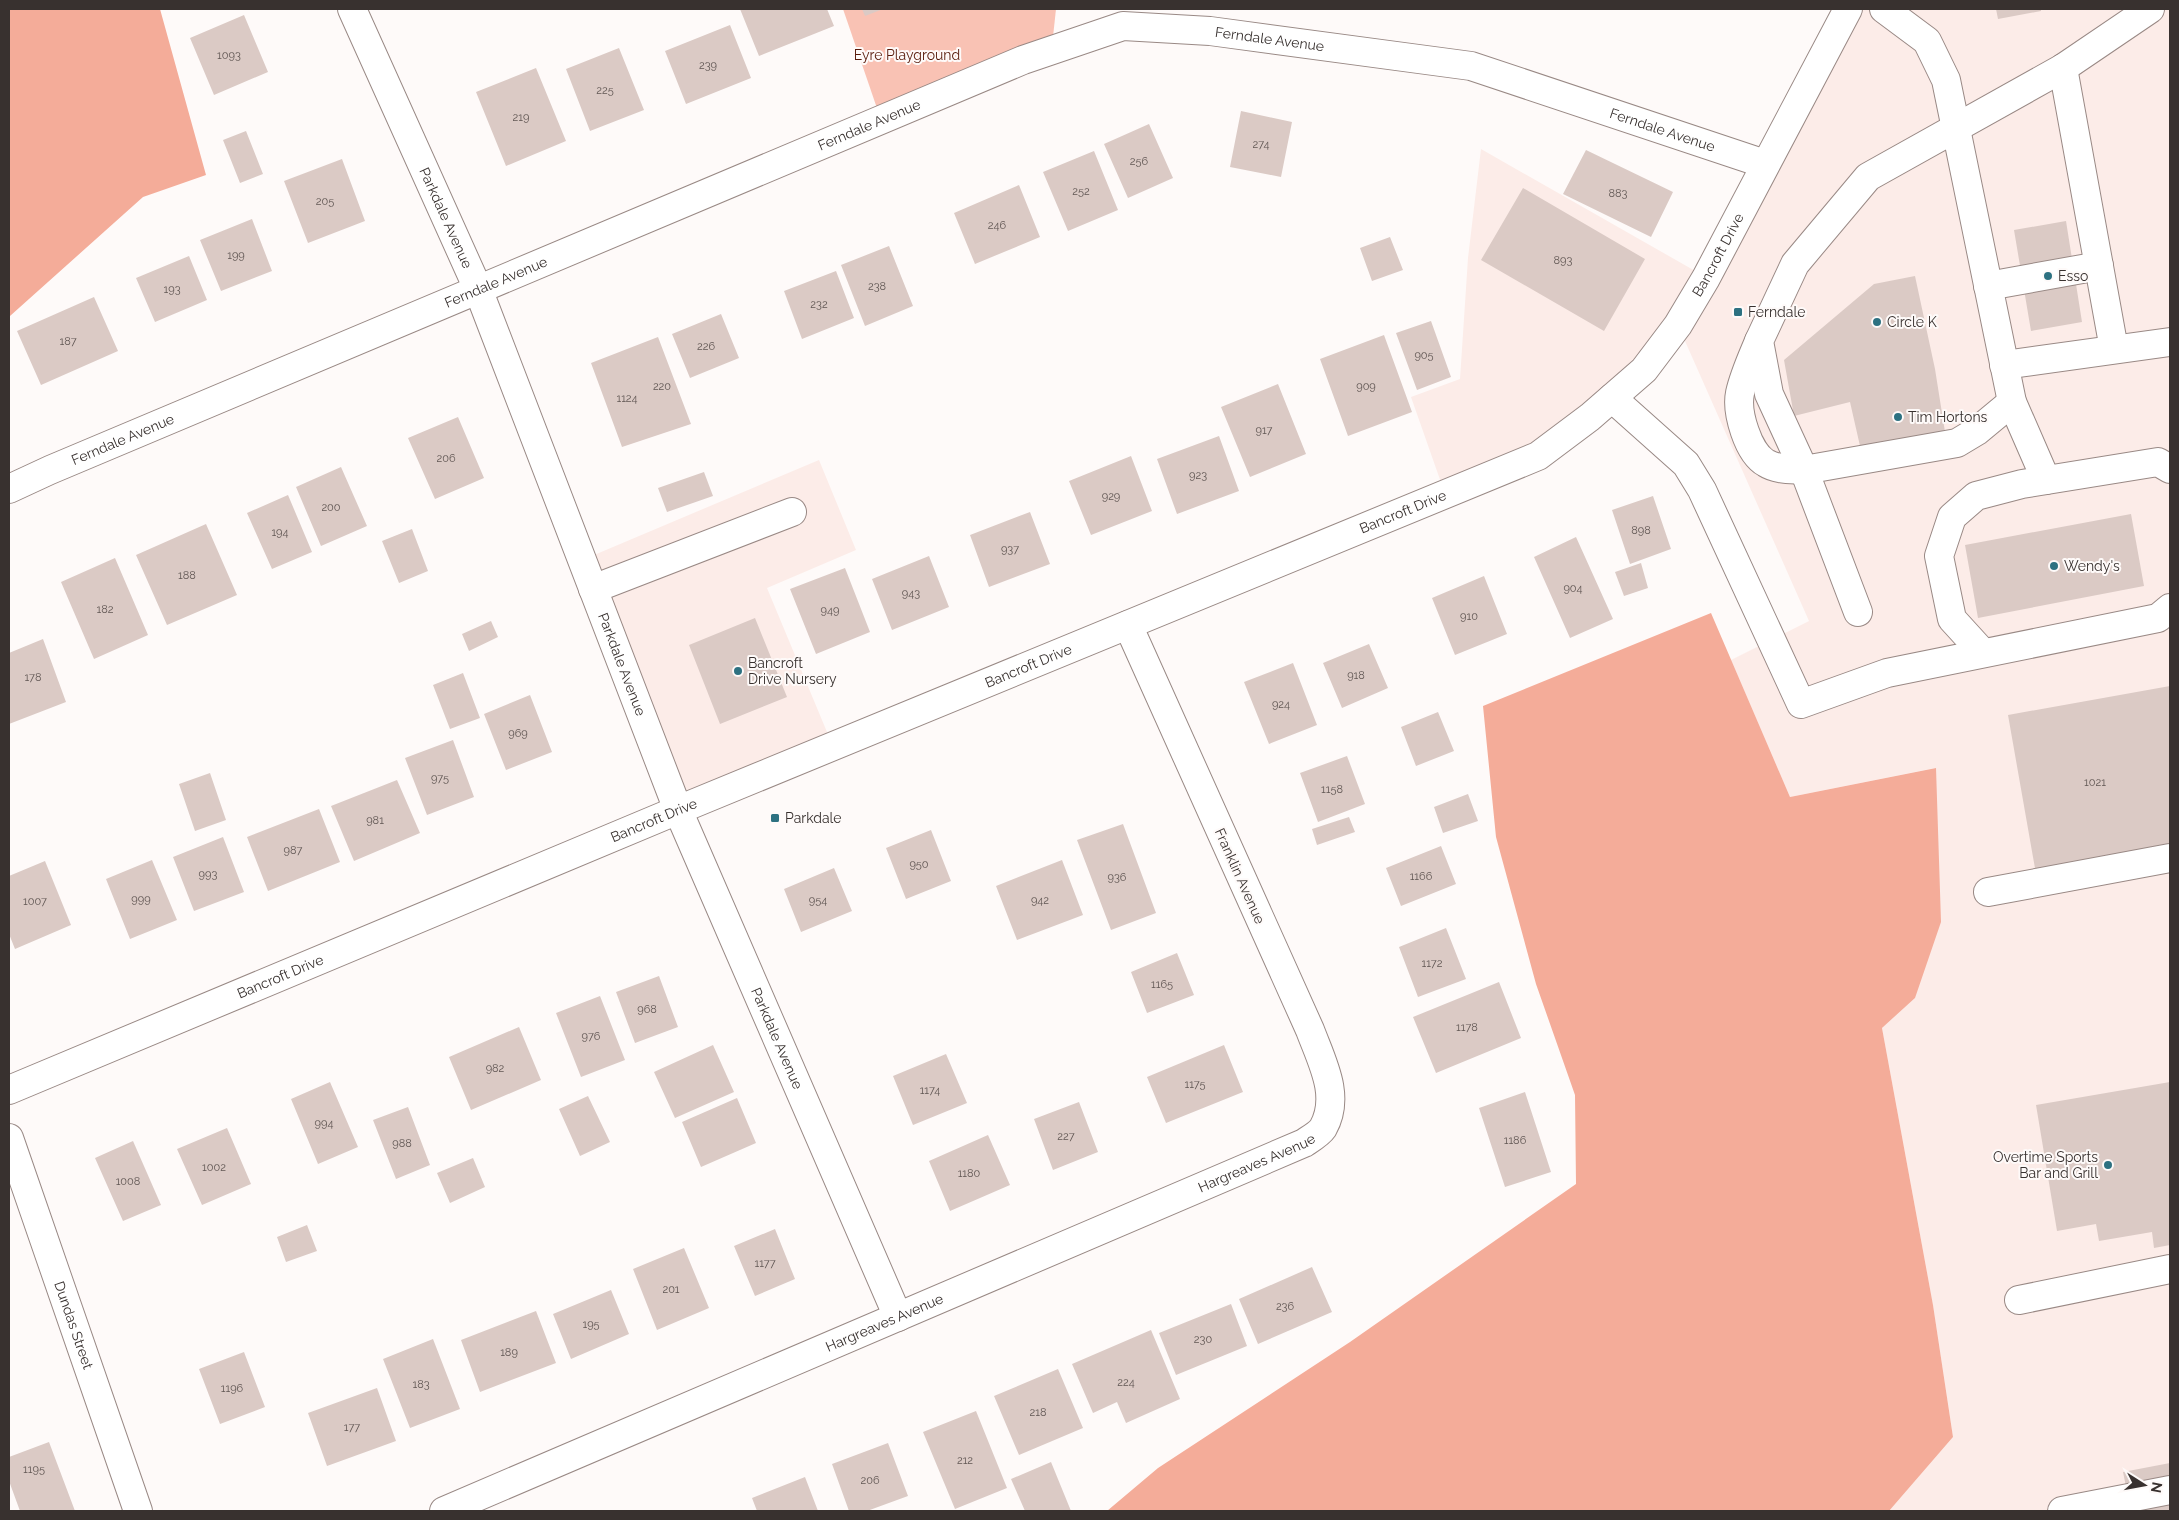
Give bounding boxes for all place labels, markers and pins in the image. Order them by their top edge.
place label: Esso [2058,268,2088,284]
marker: Esso [2042,270,2054,282]
place label: Ferndale [1748,304,1805,320]
marker: Ferndale [1732,306,1744,318]
place label: Circle K [1887,314,1937,330]
marker: Circle K [1871,316,1883,328]
place label: Tim Hortons [1908,409,1988,425]
marker: Tim Hortons [1892,411,1904,423]
place label: Wendy's [2064,558,2120,574]
marker: Wendy's [2048,560,2060,572]
place label: Bancroft Drive Nursery [748,655,837,687]
marker: Bancroft Drive Nursery [732,665,744,677]
place label: Parkdale [785,810,842,826]
marker: Parkdale [769,812,781,824]
place label: Overtime Sports Bar and Grill [1993,1149,2098,1181]
marker: Overtime Sports Bar and Grill [2102,1159,2114,1171]

